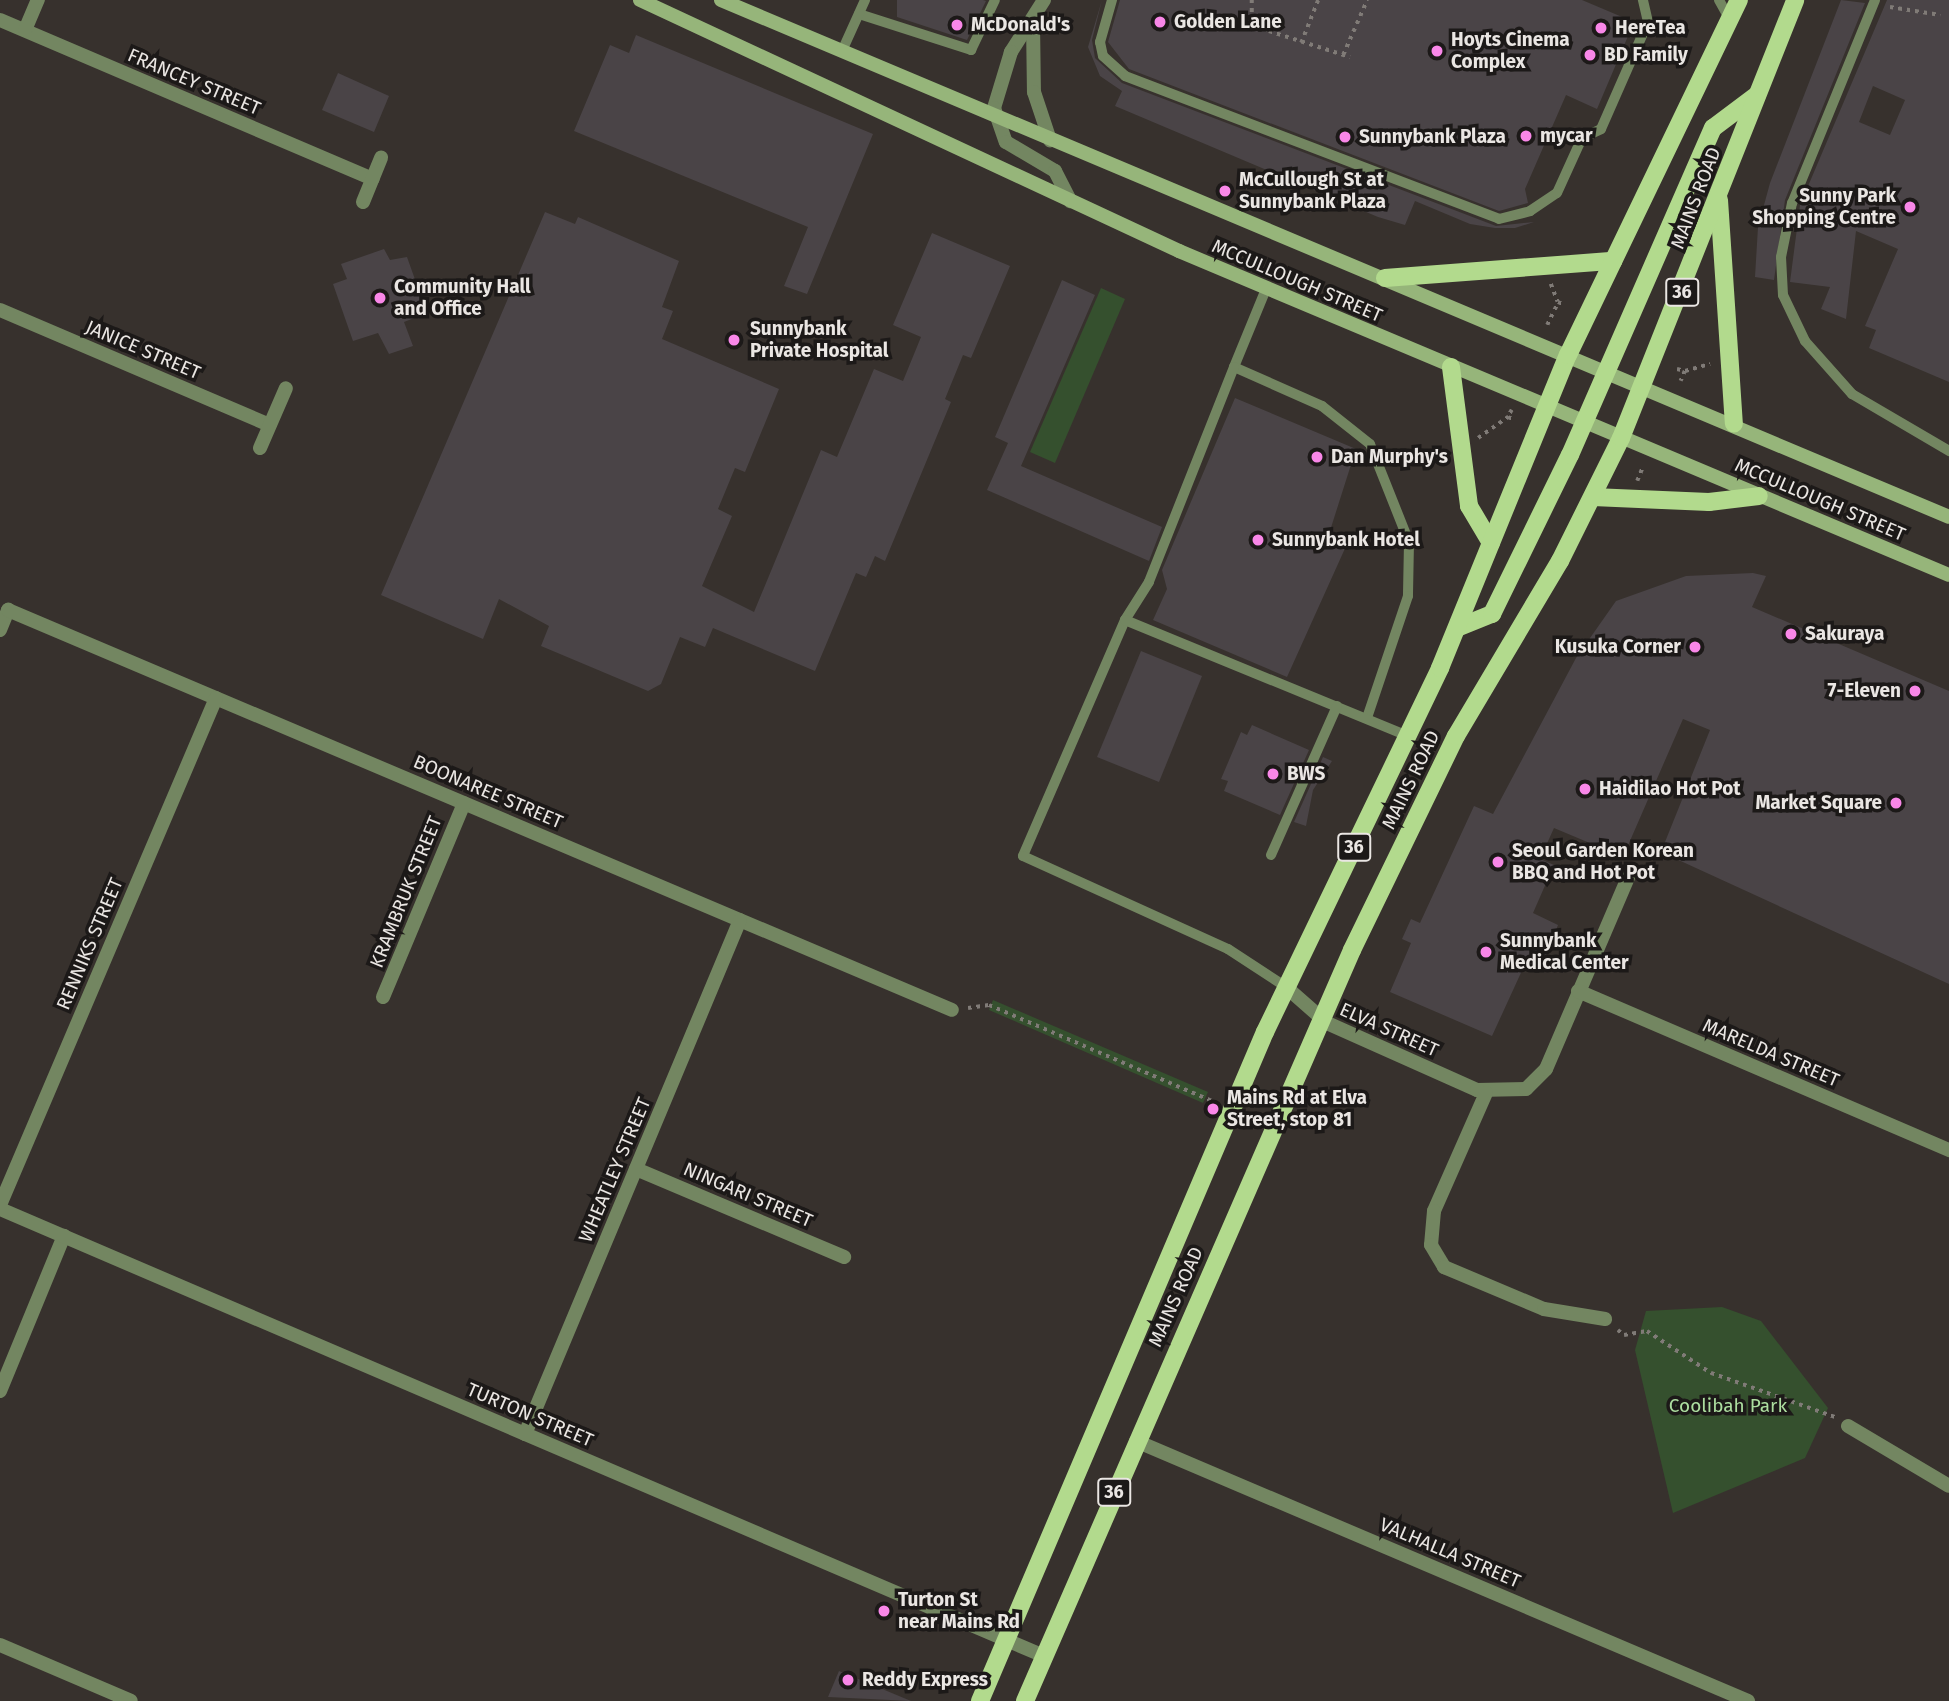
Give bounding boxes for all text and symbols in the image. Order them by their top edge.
place label: Golden Lane [1174,11,1282,33]
place label: McDonald's [971,14,1070,36]
marker: Golden Lane [1152,14,1168,30]
marker: McDonald's [949,17,965,33]
place label: HereTea [1615,17,1686,39]
marker: HereTea [1593,20,1609,36]
place label: Hoyts Cinema Complex [1451,29,1570,73]
marker: Hoyts Cinema Complex [1429,43,1445,59]
street label: FRANCEY STREET [124,44,264,120]
place label: BD Family [1604,44,1688,66]
marker: BD Family [1582,47,1598,63]
place label: mycar [1540,125,1593,147]
place label: Sunnybank Plaza [1359,126,1506,148]
marker: mycar [1518,128,1534,144]
marker: Sunnybank Plaza [1337,129,1353,145]
street label: MAINS ROAD [1666,144,1726,252]
place label: McCullough St at Sunnybank Plaza [1239,169,1386,213]
marker: McCullough St at Sunnybank Plaza [1217,183,1233,199]
place label: Sunny Park Shopping Centre [1752,185,1896,229]
marker: Sunny Park Shopping Centre [1902,199,1918,215]
street label: MCCULLOUGH STREET [1208,235,1386,327]
place label: Community Hall and Office [394,276,531,320]
road number: 36 [1664,278,1700,306]
marker: Community Hall and Office [372,290,388,306]
street label: JANICE STREET [82,316,204,384]
place label: Sunnybank Private Hospital [750,318,888,362]
marker: Sunnybank Private Hospital [724,330,744,350]
place label: Dan Murphy's [1331,446,1448,468]
marker: Dan Murphy's [1309,449,1325,465]
street label: MCCULLOUGH STREET [1731,454,1909,546]
place label: Sunnybank Hotel [1272,529,1420,551]
marker: Sunnybank Hotel [1250,532,1266,548]
place label: Sakuraya [1805,623,1884,645]
marker: Sakuraya [1783,626,1799,642]
place label: Kusuka Corner [1555,636,1681,658]
marker: Kusuka Corner [1687,639,1703,655]
place label: 7-Eleven [1828,680,1901,702]
marker: 7-Eleven [1907,683,1923,699]
street label: MAINS ROAD [1377,727,1445,833]
street label: BOONAREE STREET [410,750,566,834]
place label: BWS [1287,763,1325,785]
marker: BWS [1265,766,1281,782]
place label: Haidilao Hot Pot [1599,778,1741,800]
marker: Haidilao Hot Pot [1577,781,1593,797]
place label: Market Square [1755,792,1882,814]
marker: Market Square [1888,795,1904,811]
street label: KRAMBRUK STREET [365,813,447,971]
road number: 36 [1336,832,1372,862]
place label: Seoul Garden Korean BBQ and Hot Pot [1512,840,1694,884]
marker: Seoul Garden Korean BBQ and Hot Pot [1490,854,1506,870]
street label: RENNIKS STREET [52,875,128,1013]
place label: Sunnybank Medical Center [1500,930,1629,974]
marker: Sunnybank Medical Center [1478,944,1494,960]
street label: ELVA STREET [1336,998,1442,1062]
street label: MARELDA STREET [1699,1014,1843,1092]
place label: Mains Rd at Elva Street, stop 81 [1227,1087,1367,1131]
street label: WHEATLEY STREET [574,1094,656,1246]
marker: Mains Rd at Elva Street, stop 81 [1205,1101,1221,1117]
street label: NINGARI STREET [680,1158,816,1232]
street label: MAINS ROAD [1144,1243,1208,1351]
street label: TURTON STREET [463,1378,597,1452]
park label: Coolibah Park [1669,1395,1787,1417]
road number: 36 [1096,1478,1132,1506]
street label: VALHALLA STREET [1376,1513,1524,1593]
place label: Turton St near Mains Rd [898,1589,1020,1633]
marker: Turton St near Mains Rd [876,1603,892,1619]
place label: Reddy Express [862,1669,988,1691]
marker: Reddy Express [840,1672,856,1688]

